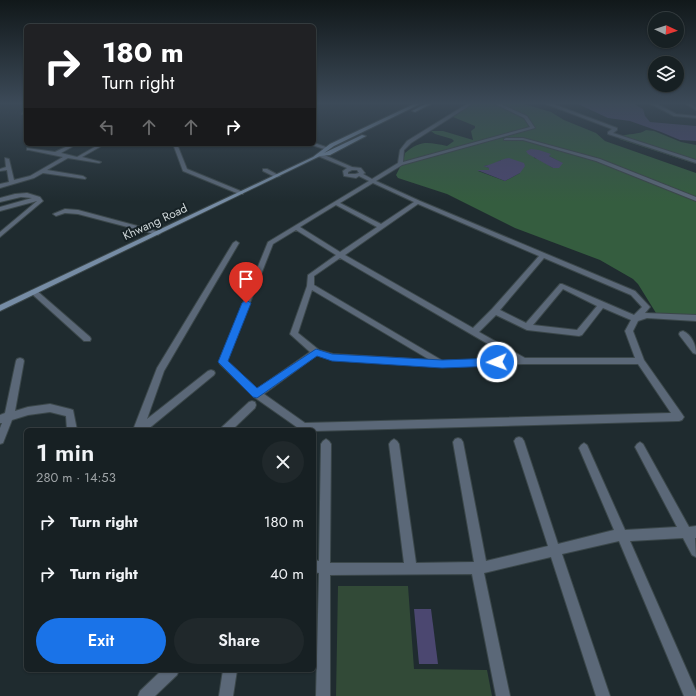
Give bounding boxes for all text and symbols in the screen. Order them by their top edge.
north arrow [648,12,684,48]
map controls [648,12,684,92]
text: 180 m [102,32,184,73]
icon: right [36,40,88,92]
button: layers [648,56,684,92]
text: Turn right [102,70,174,96]
icon: left [96,116,118,138]
icon: ahead [138,116,160,138]
icon: ahead [180,116,202,138]
icon: right [222,116,244,138]
street label: Khwang Road [120,199,190,245]
pin [229,262,263,303]
icon: arrive [235,268,257,290]
position arrow [476,341,518,383]
text: 1 min [36,435,94,470]
button: close [262,441,304,483]
text: 280 m · 14:53 [36,468,116,487]
icon: right [36,511,58,533]
text: Turn right [70,511,138,533]
text: 180 m [264,511,304,533]
icon: right [36,563,58,585]
text: Turn right [70,563,138,585]
text: 40 m [270,563,304,585]
button: Exit [36,618,166,664]
button: Share [174,618,304,664]

